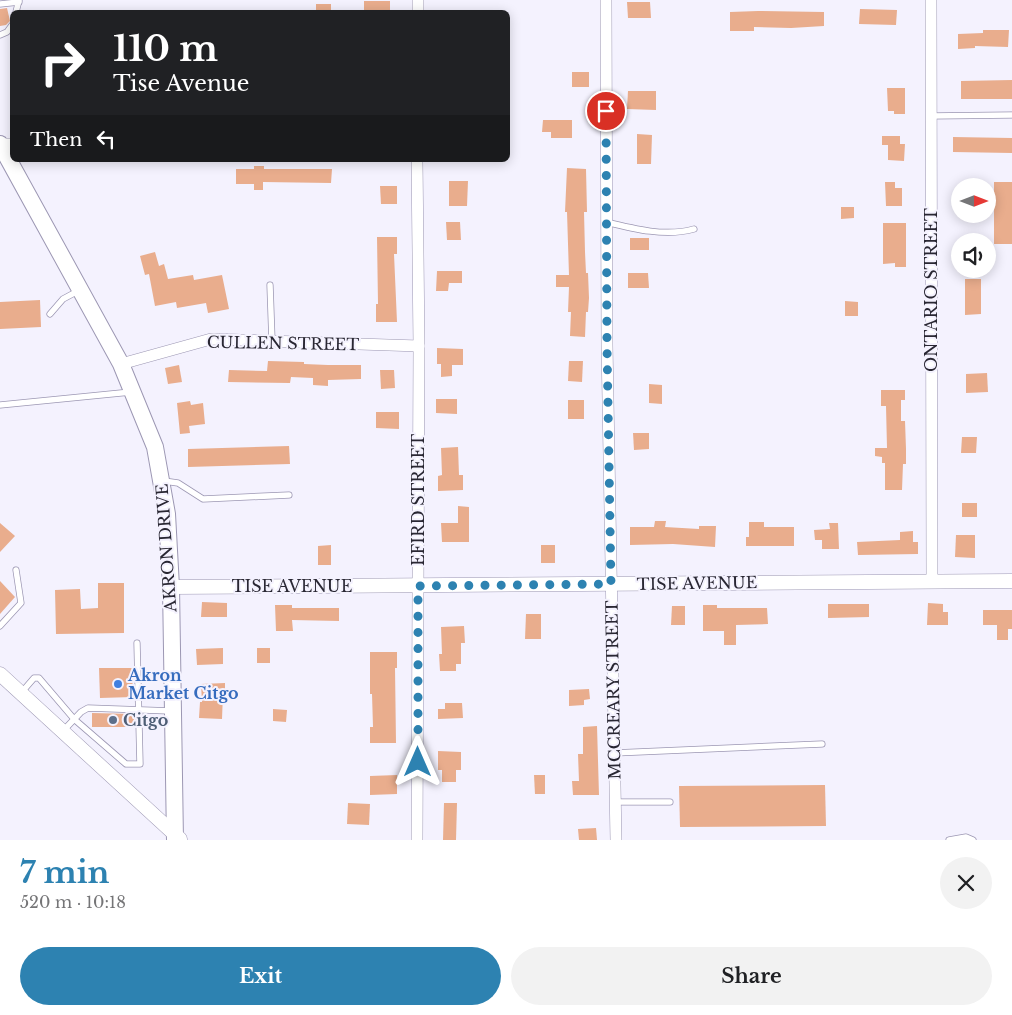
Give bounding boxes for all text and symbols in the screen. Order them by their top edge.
text: 110 m [113,27,218,70]
icon: right [30,30,95,95]
text: Tise Avenue [113,70,249,97]
pin [585,90,627,132]
icon: arrive [592,97,620,125]
icon: left [92,125,120,153]
text: Then [30,128,82,151]
north arrow [951,178,996,222]
map controls [951,178,996,278]
street label: ONTARIO STREET [921,208,941,372]
button: sound [951,233,996,278]
street label: CULLEN STREET [207,332,359,354]
street label: EFIRD STREET [408,434,428,566]
street label: AKRON DRIVE [152,483,181,614]
street label: TISE AVENUE [637,572,757,594]
street label: TISE AVENUE [232,576,352,596]
street label: MCCREARY STREET [601,600,625,780]
place label: Akron Market Citgo [127,665,239,703]
marker: Akron Market Citgo [112,678,124,690]
place label: Citgo [123,710,168,730]
marker: Citgo [107,714,119,726]
position arrow [391,735,443,787]
text: 7 min [20,854,109,891]
button: close [940,857,992,909]
text: 520 m · 10:18 [20,892,126,912]
button: Exit [20,947,501,1005]
button: Share [511,947,992,1005]

